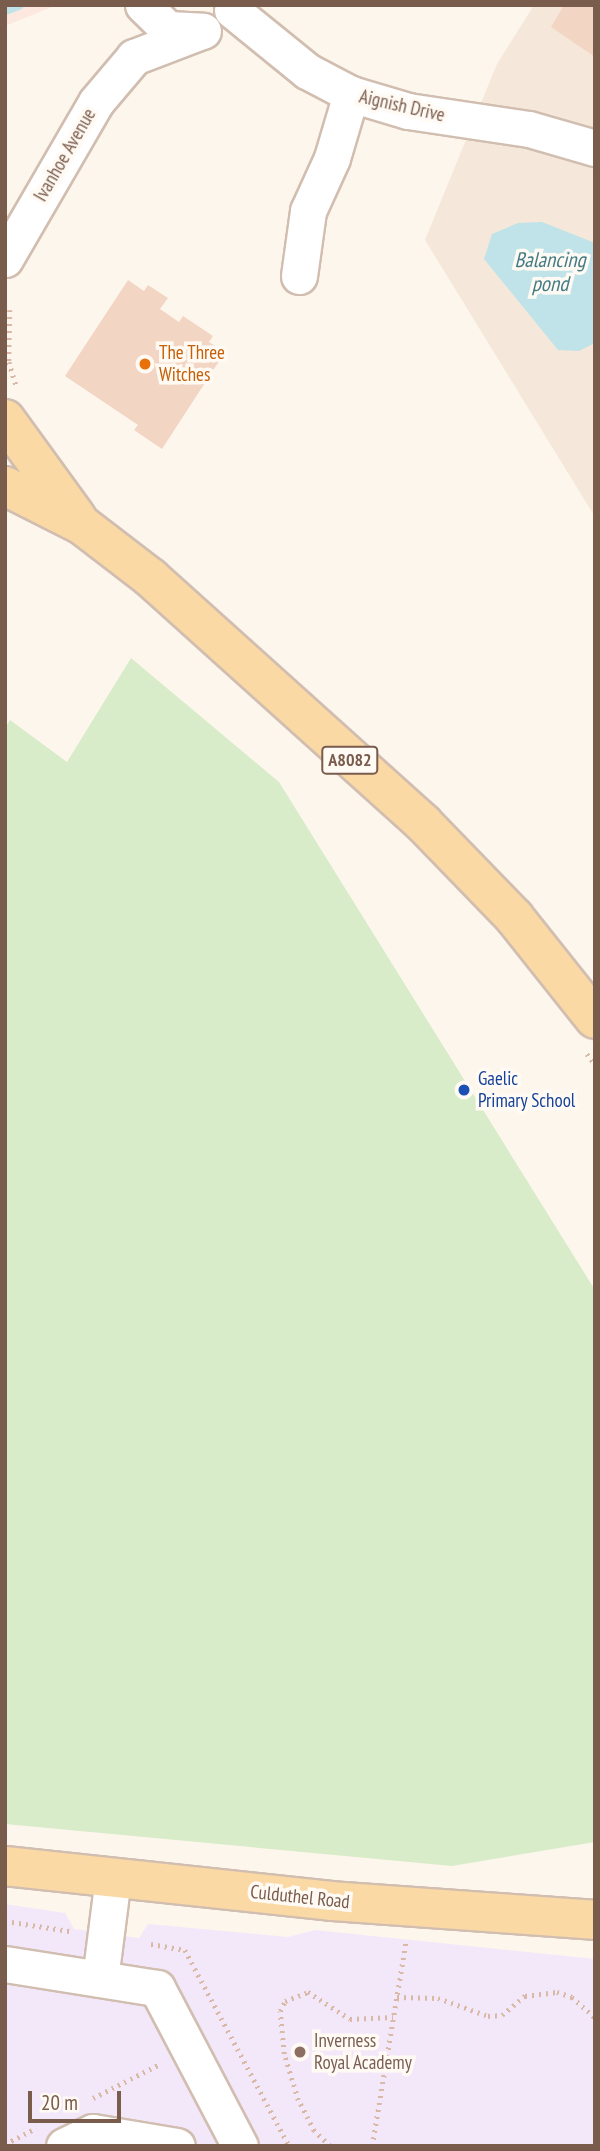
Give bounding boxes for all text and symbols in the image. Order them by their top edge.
street label: Aignish Drive [357,85,447,127]
street label: Ivanhoe Avenue [29,104,101,206]
water label: Balancing pond [514,247,586,297]
place label: The Three Witches [159,342,225,386]
marker: The Three Witches [137,356,153,372]
road number: A8082 [320,746,380,774]
place label: Gaelic Primary School [478,1068,576,1112]
marker: Gaelic Primary School [456,1082,472,1098]
street label: Culduthel Road [249,1880,351,1914]
place label: Inverness Royal Academy [314,2030,412,2074]
marker: Inverness Royal Academy [292,2044,308,2060]
scale bar [32,2078,124,2122]
text: 20 m [41,2089,78,2116]

